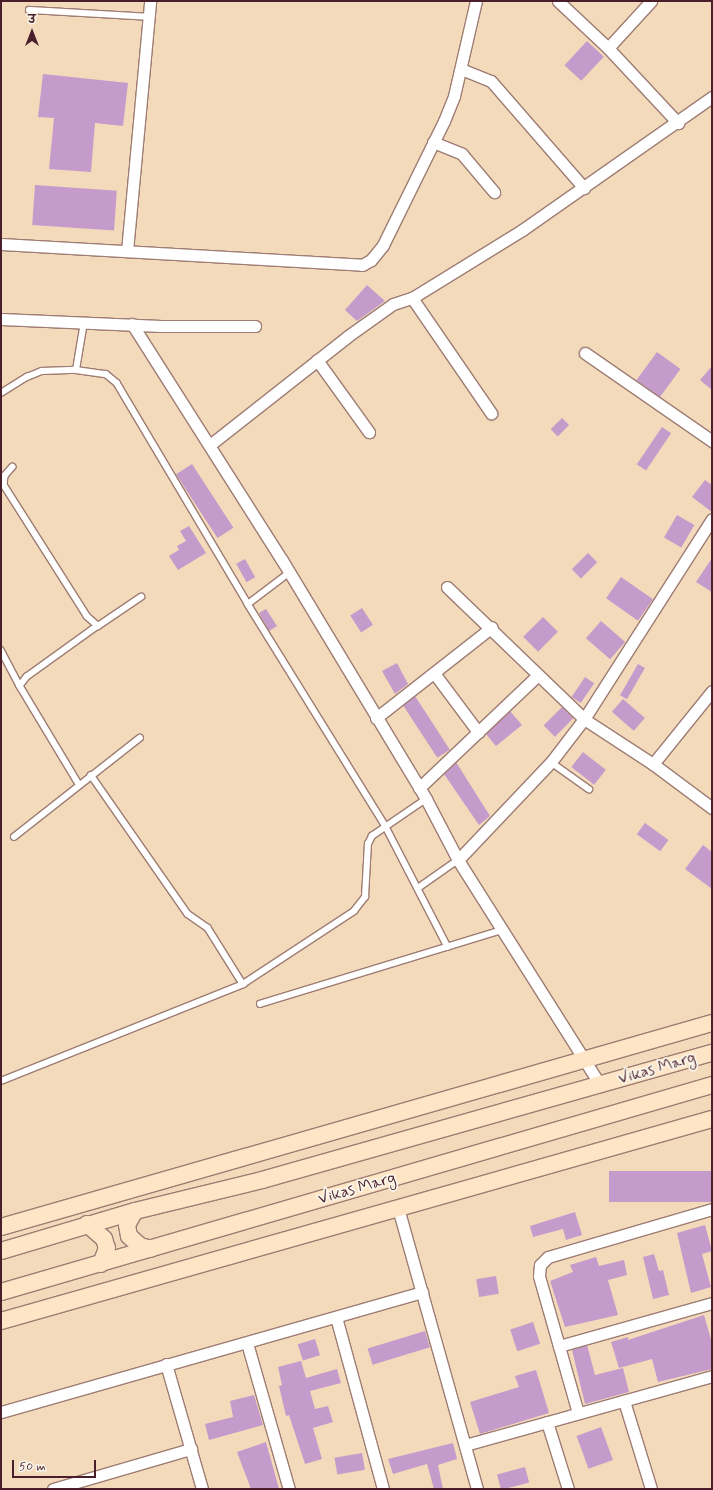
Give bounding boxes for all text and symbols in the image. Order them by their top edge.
north arrow [12,12,52,52]
text: उ [28,13,36,27]
street label: Vikas Marg [617,1049,697,1089]
street label: Vikas Marg [317,1169,397,1209]
scale bar [14,1452,98,1478]
text: 50 m [19,1459,46,1475]

